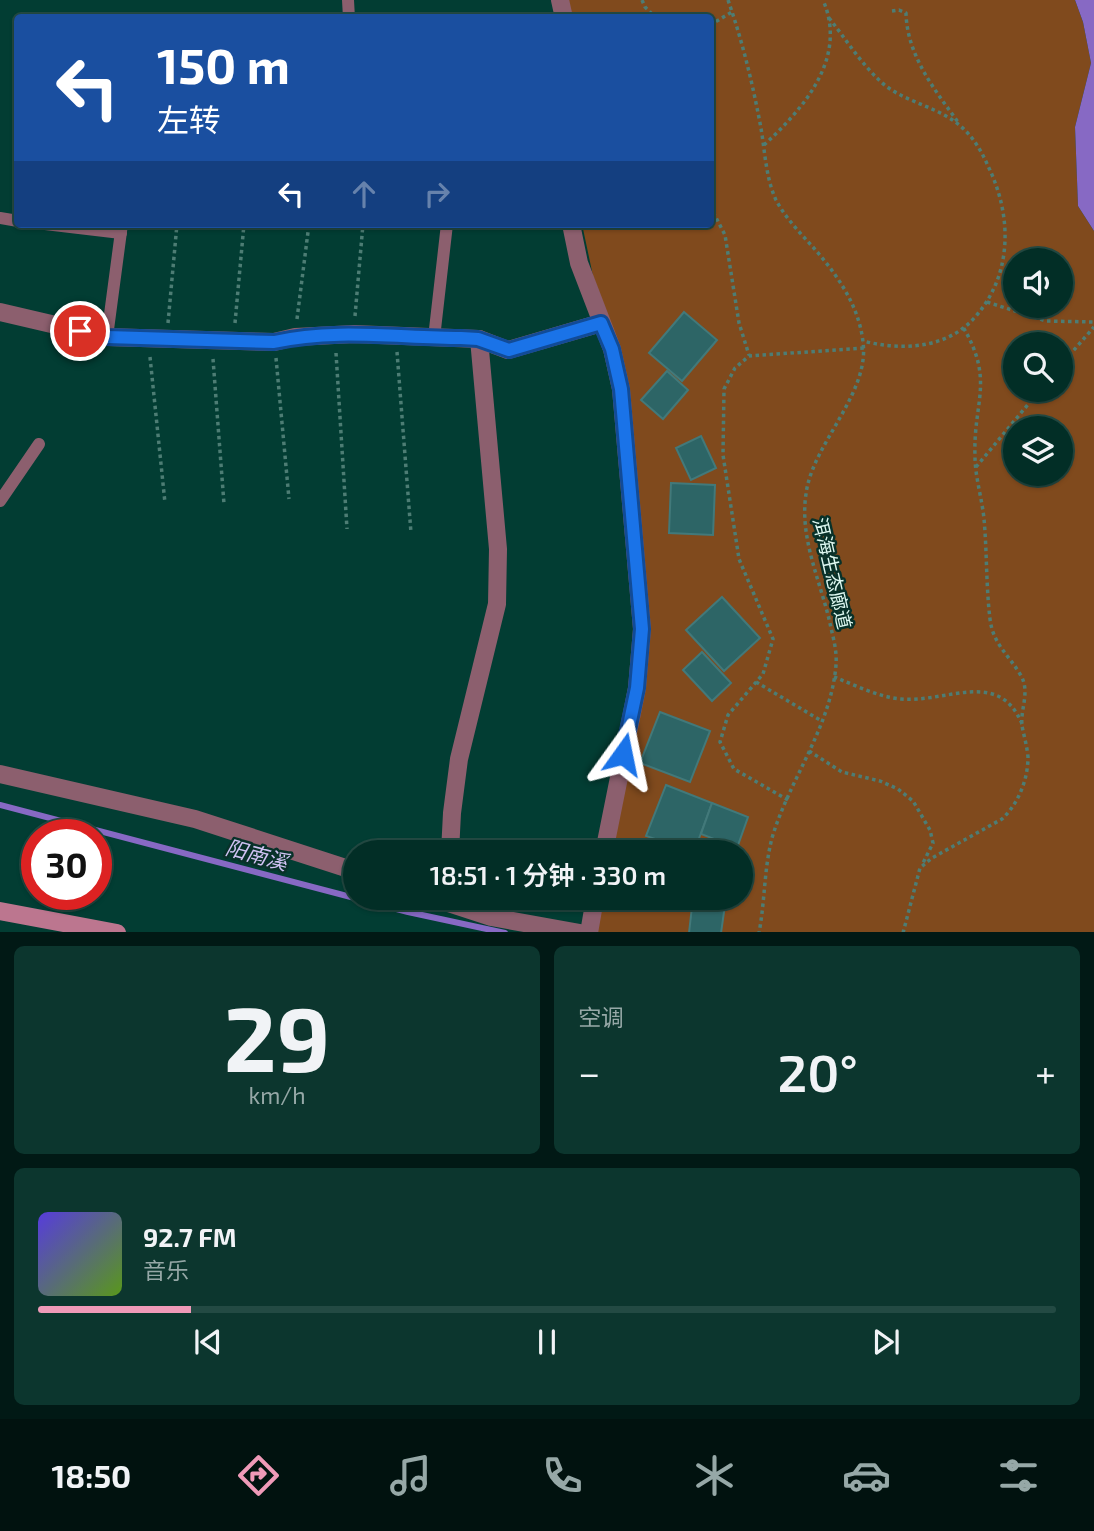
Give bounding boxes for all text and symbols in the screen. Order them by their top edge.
text: 150 m [157,35,290,94]
icon: left [42,42,133,133]
text: 左转 [157,100,221,138]
icon: left [272,175,310,213]
icon: ahead [345,175,383,213]
icon: right [418,175,456,213]
map controls [1003,248,1073,486]
button: sound [1003,248,1073,318]
pin [50,301,110,361]
icon: arrive [61,312,99,350]
button: search [1003,332,1073,402]
button: layers [1003,416,1073,486]
street label: 洱海生态廊道 [809,515,857,631]
position arrow [586,717,660,791]
speed limit sign: 30 [21,819,112,910]
water label: 阳南溪 [223,834,293,875]
text: 18:51 · 1 分钟 · 330 m [430,859,666,890]
text: 29 [224,981,330,1090]
text: 空调 [578,1003,624,1031]
text: 20° [777,1040,858,1102]
text: − [578,1049,600,1095]
text: + [1035,1049,1056,1095]
text: km/h [248,1081,306,1109]
text: 92.7 FM [143,1221,237,1252]
text: 音乐 [143,1256,189,1284]
icon: previous [189,1323,227,1361]
icon: pause [528,1323,566,1361]
icon: next [867,1323,905,1361]
icon: directions [234,1451,283,1500]
icon: music [386,1451,435,1500]
icon: phone [538,1451,587,1500]
icon: climate [690,1451,739,1500]
icon: car [842,1451,891,1500]
icon: filters [994,1451,1043,1500]
text: 18:50 [51,1456,131,1494]

